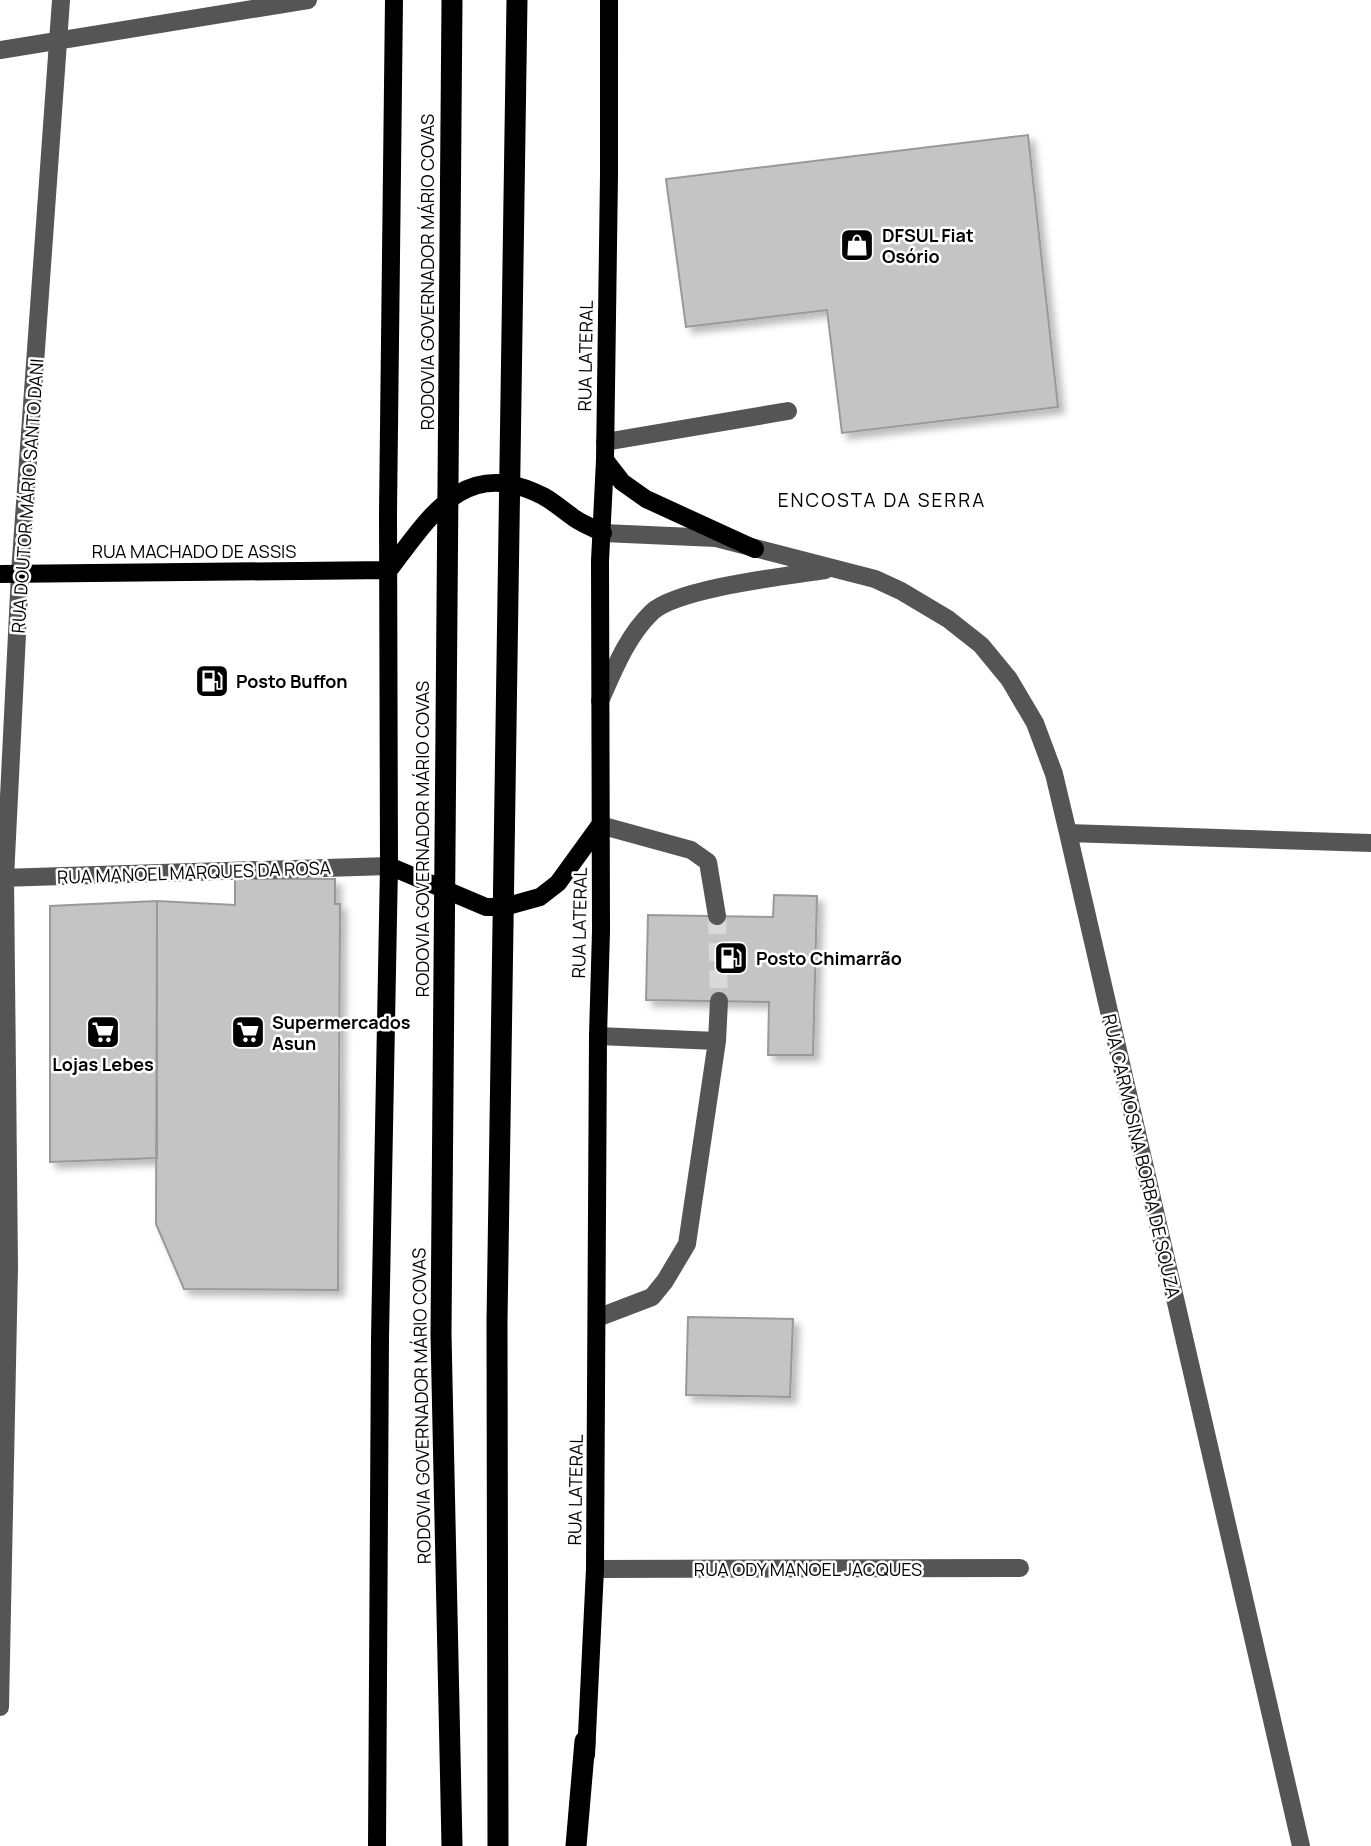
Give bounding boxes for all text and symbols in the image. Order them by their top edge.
street label: RODOVIA GOVERNADOR MÁRIO COVAS [415,114,439,430]
place label: DFSUL Fiat Osório [882,223,974,268]
shop icon: DFSUL Fiat Osório [838,226,876,264]
street label: RUA LATERAL [572,300,598,412]
street label: RUA DOUTOR MÁRIO SANTO DANI [5,358,49,634]
district label: ENCOSTA DA SERRA [778,487,986,513]
street label: RUA MACHADO DE ASSIS [92,539,296,563]
fuel station icon: Posto Buffon [193,662,231,700]
place label: Posto Buffon [236,669,348,693]
street label: RODOVIA GOVERNADOR MÁRIO COVAS [410,681,434,997]
street label: RUA MANOEL MARQUES DA ROSA [57,855,332,889]
street label: RUA LATERAL [566,867,592,979]
fuel station icon: Posto Chimarrão [712,939,750,977]
place label: Posto Chimarrão [756,946,902,970]
place label: Supermercados Asun [272,1010,411,1055]
street label: RUA CARMOSINA BORBA DE SOUZA [1098,1011,1187,1301]
supermarket icon: Lojas Lebes [84,1013,122,1051]
supermarket icon: Supermercados Asun [229,1013,267,1051]
place label: Lojas Lebes [52,1052,154,1076]
street label: RODOVIA GOVERNADOR MÁRIO COVAS [406,1248,436,1564]
street label: RUA LATERAL [562,1434,588,1546]
street label: RUA ODY MANOEL JACQUES [694,1557,922,1581]

